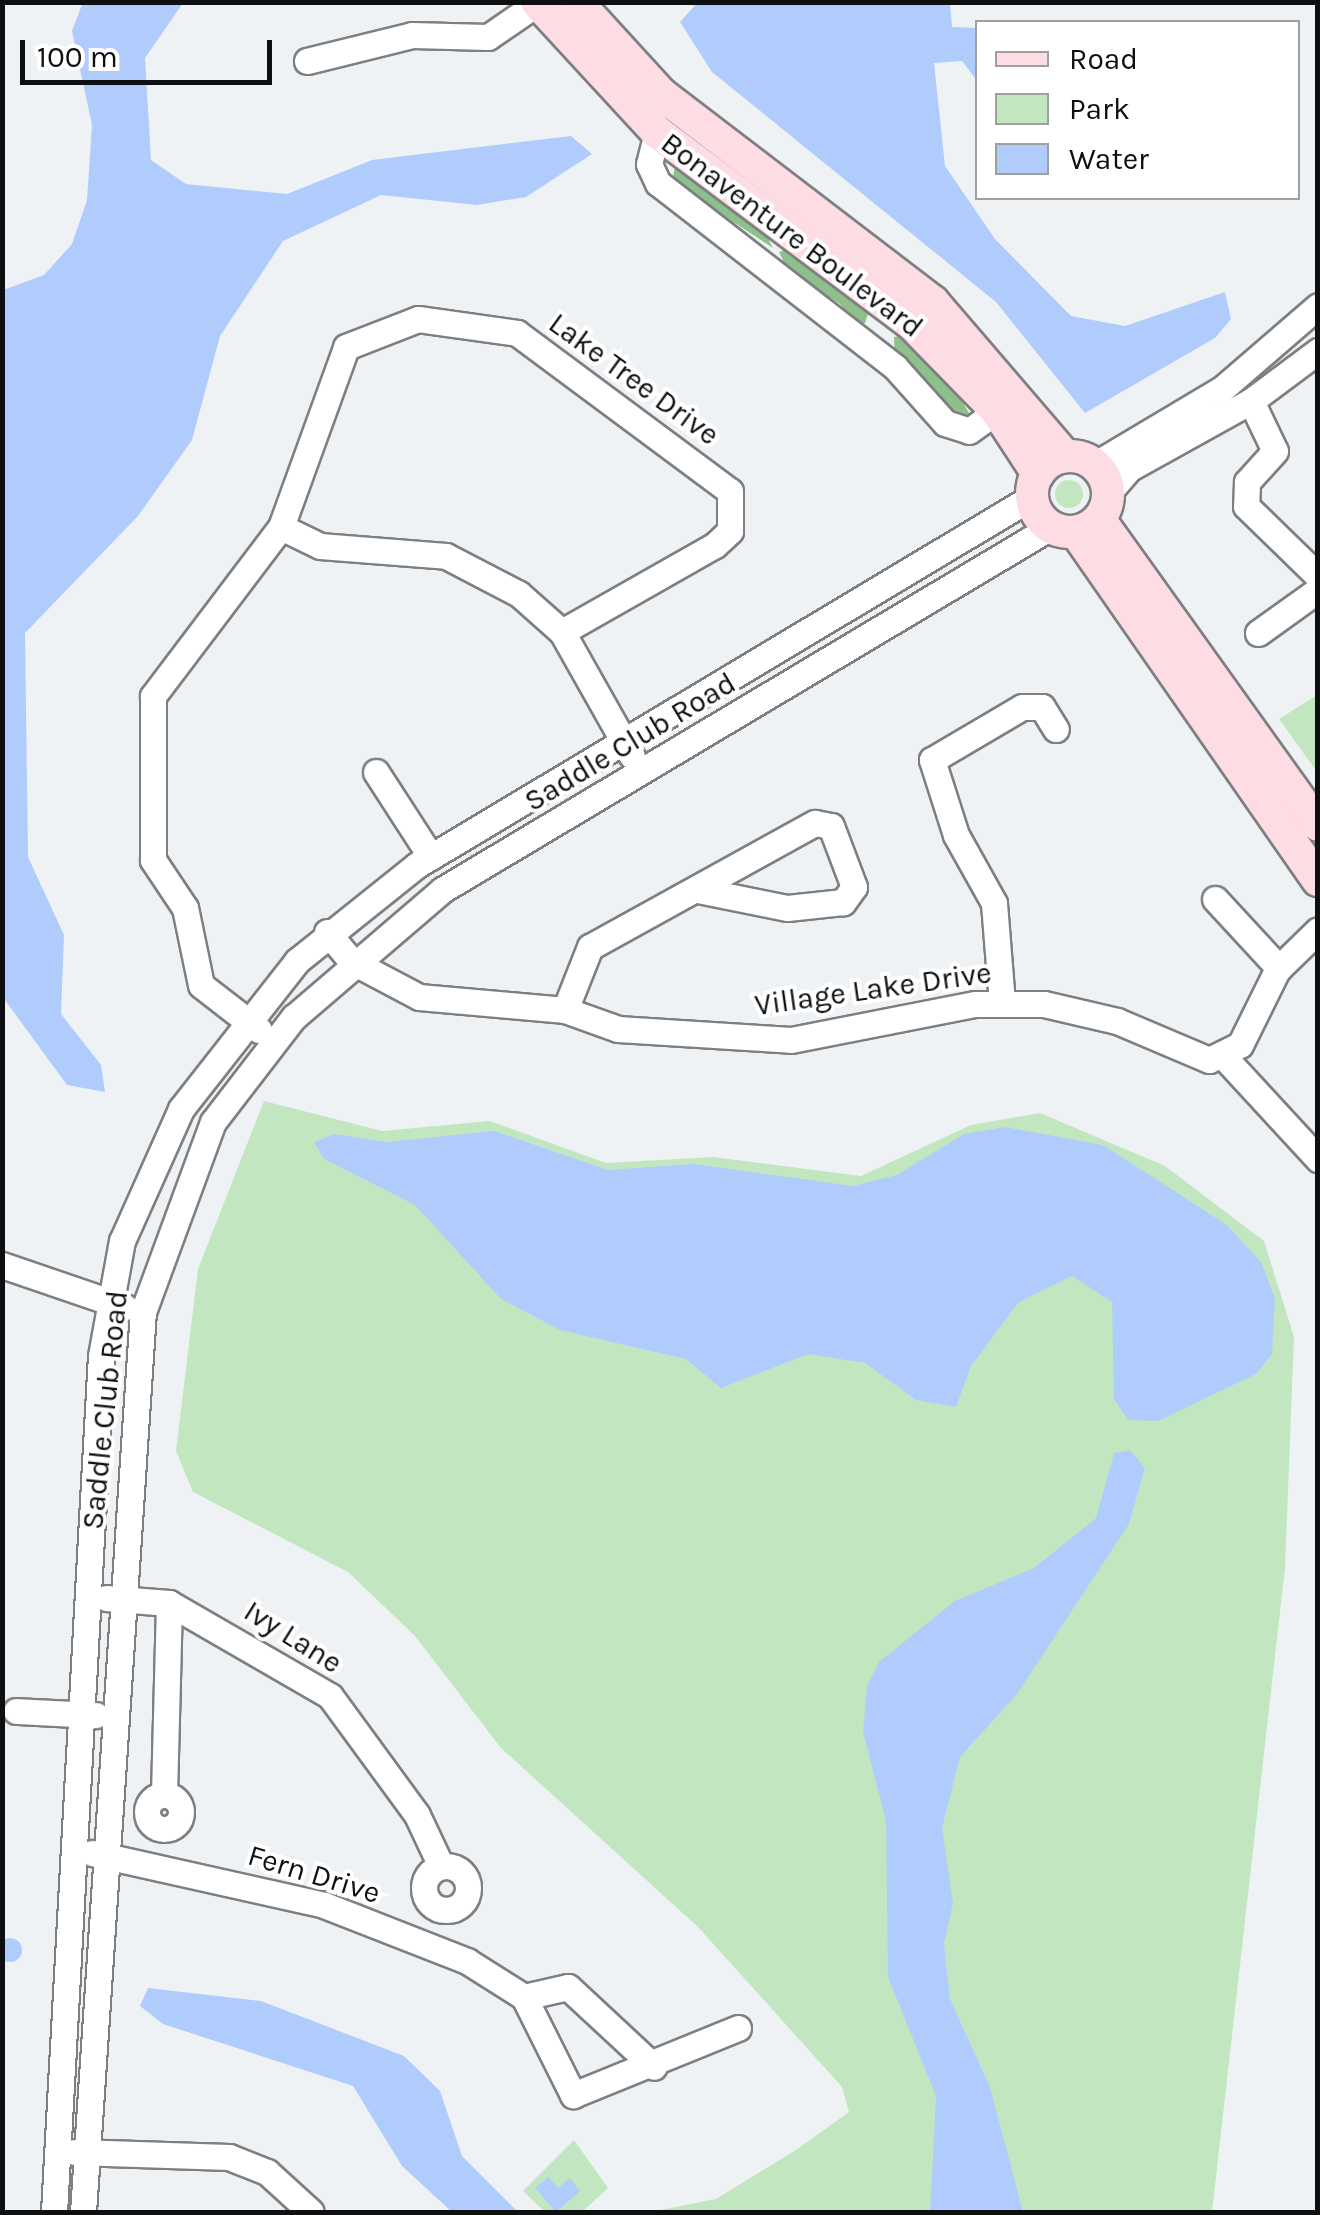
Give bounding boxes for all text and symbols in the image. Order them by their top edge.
scale bar [25,20,278,82]
legend [975,20,1300,200]
text: 100 m [37,39,118,75]
text: Road [1069,41,1138,77]
text: Park [1069,91,1130,127]
street label: Bonaventure Boulevard [654,125,930,345]
text: Water [1069,141,1149,177]
street label: Lake Tree Drive [542,305,726,453]
street label: Saddle Club Road [518,665,742,819]
street label: Village Lake Drive [752,955,994,1023]
street label: Saddle Club Road [75,1289,135,1531]
street label: Ivy Lane [237,1593,349,1681]
street label: Fern Drive [244,1837,384,1911]

